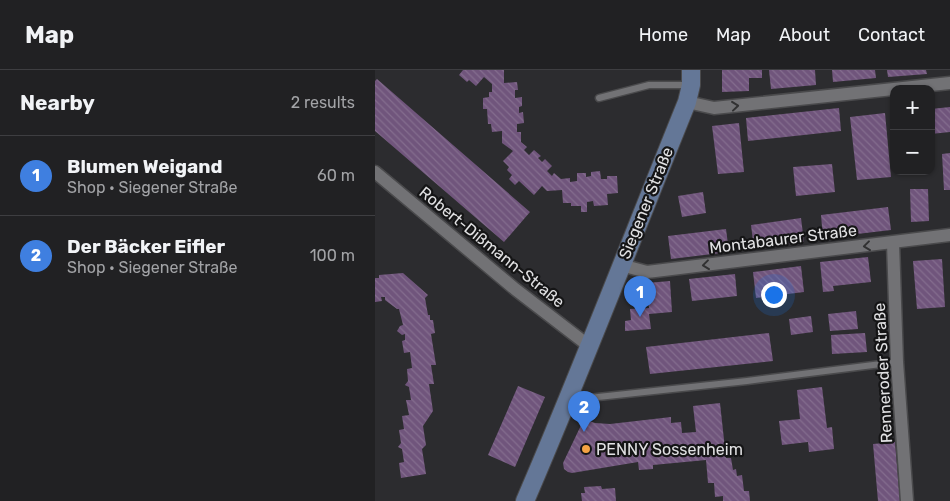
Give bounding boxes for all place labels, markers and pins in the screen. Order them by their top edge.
pin: 1 [624,276,656,317]
pin: 2 [568,391,600,432]
place label: PENNY Sossenheim [596,440,743,459]
marker: PENNY Sossenheim [580,443,592,455]

